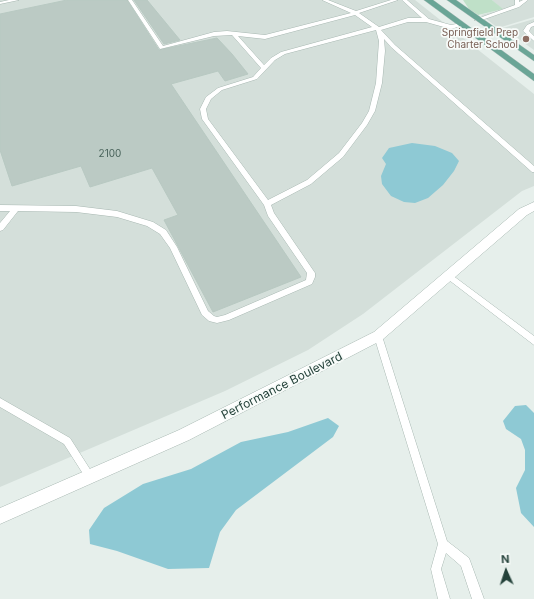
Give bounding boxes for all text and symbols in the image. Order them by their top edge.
place label: Springfield Prep Charter School [442,27,518,50]
marker: Springfield Prep Charter School [521,34,531,44]
house number: 2100 [99,148,121,160]
street label: Performance Boulevard [219,349,345,423]
north arrow [486,551,526,591]
text: N [501,552,510,566]

